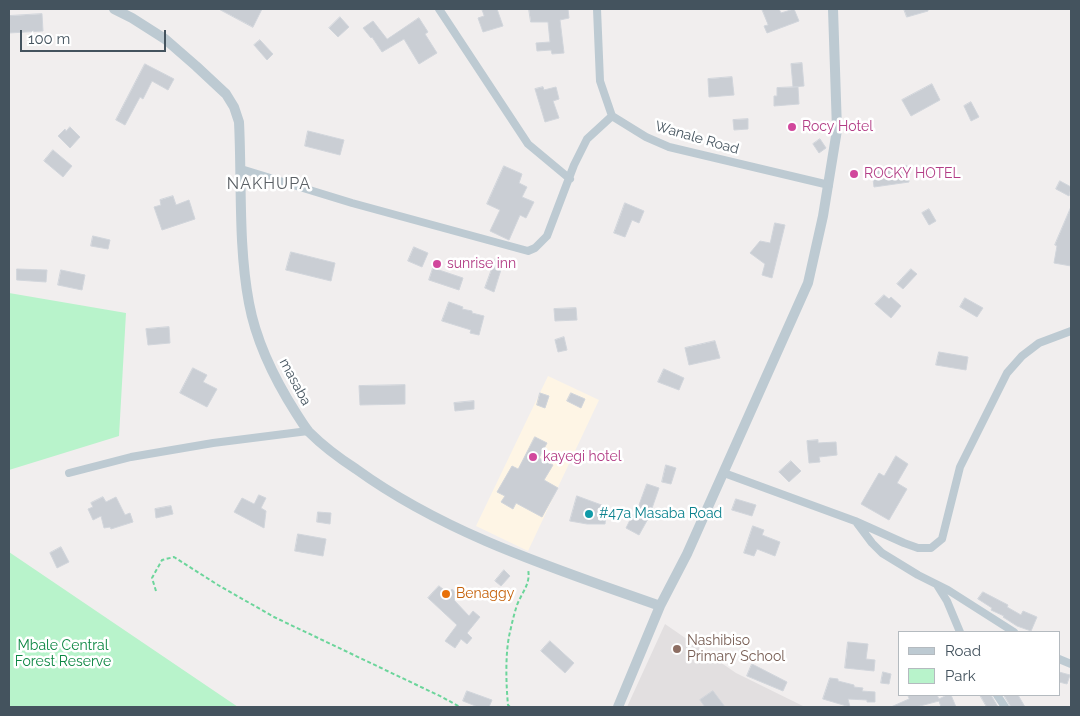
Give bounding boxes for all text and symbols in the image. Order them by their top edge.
scale bar [22,20,169,52]
text: 100 m [28,30,70,48]
street label: Wanale Road [653,118,741,158]
place label: Rocy Hotel [802,119,873,135]
marker: Rocy Hotel [786,121,798,133]
place label: ROCKY HOTEL [864,166,961,182]
marker: ROCKY HOTEL [848,168,860,180]
district label: NAKHUPA [226,174,312,194]
place label: sunrise inn [447,256,516,272]
marker: sunrise inn [431,258,443,270]
street label: masaba [276,355,314,409]
place label: kayegi hotel [543,449,622,465]
marker: kayegi hotel [527,451,539,463]
place label: #47a Masaba Road [599,506,722,522]
marker: #47a Masaba Road [583,508,595,520]
place label: Benaggy [456,586,514,602]
marker: Benaggy [440,588,452,600]
legend [898,631,1060,696]
place label: Nashibiso Primary School [687,633,785,666]
park label: Mbale Central Forest Reserve [15,638,111,670]
text: Road [945,642,981,660]
marker: Nashibiso Primary School [671,643,683,655]
text: Park [945,667,976,685]

